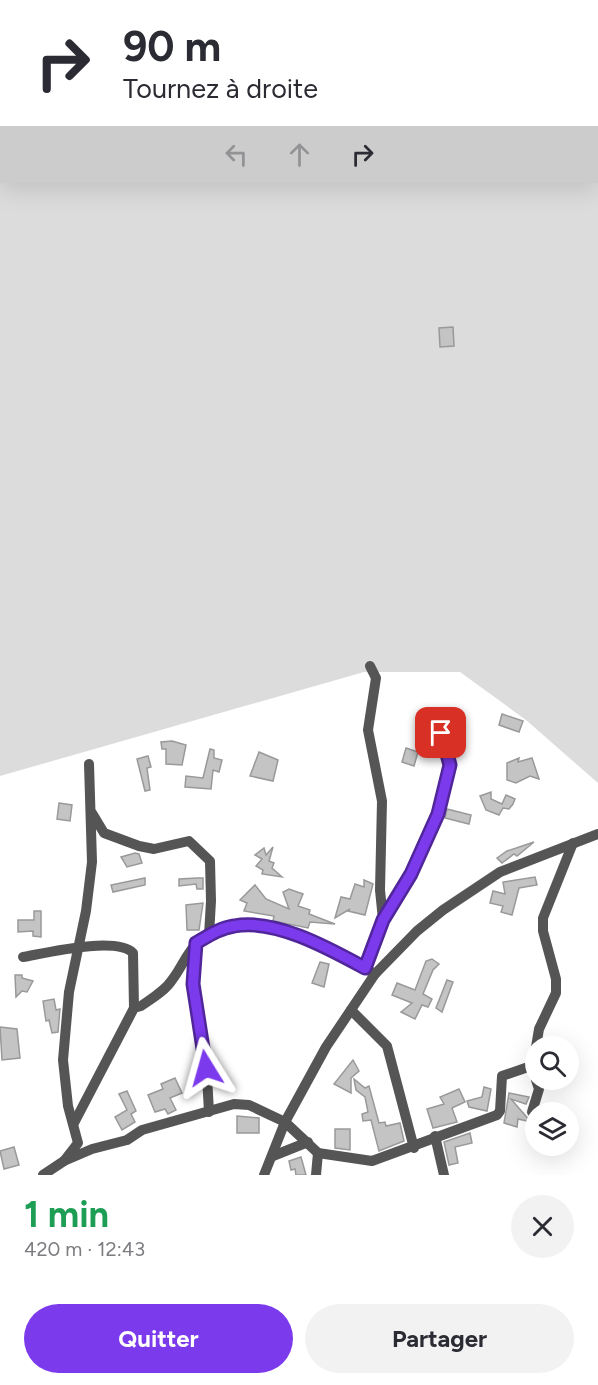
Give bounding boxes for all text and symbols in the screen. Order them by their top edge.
text: 90 m [123,21,221,72]
icon: right [24,24,102,102]
text: Tournez à droite [123,72,318,105]
icon: left [220,138,253,171]
icon: ahead [283,138,316,171]
icon: right [346,138,379,171]
pin [415,707,466,758]
icon: arrive [424,716,457,749]
position arrow [174,1036,238,1100]
map controls [525,1036,579,1156]
button: search [525,1036,579,1090]
button: layers [525,1102,579,1156]
text: 1 min [24,1193,109,1236]
button: close [511,1195,574,1258]
text: 420 m · 12:43 [24,1237,145,1261]
button: Quitter [24,1304,293,1373]
button: Partager [305,1304,574,1373]

